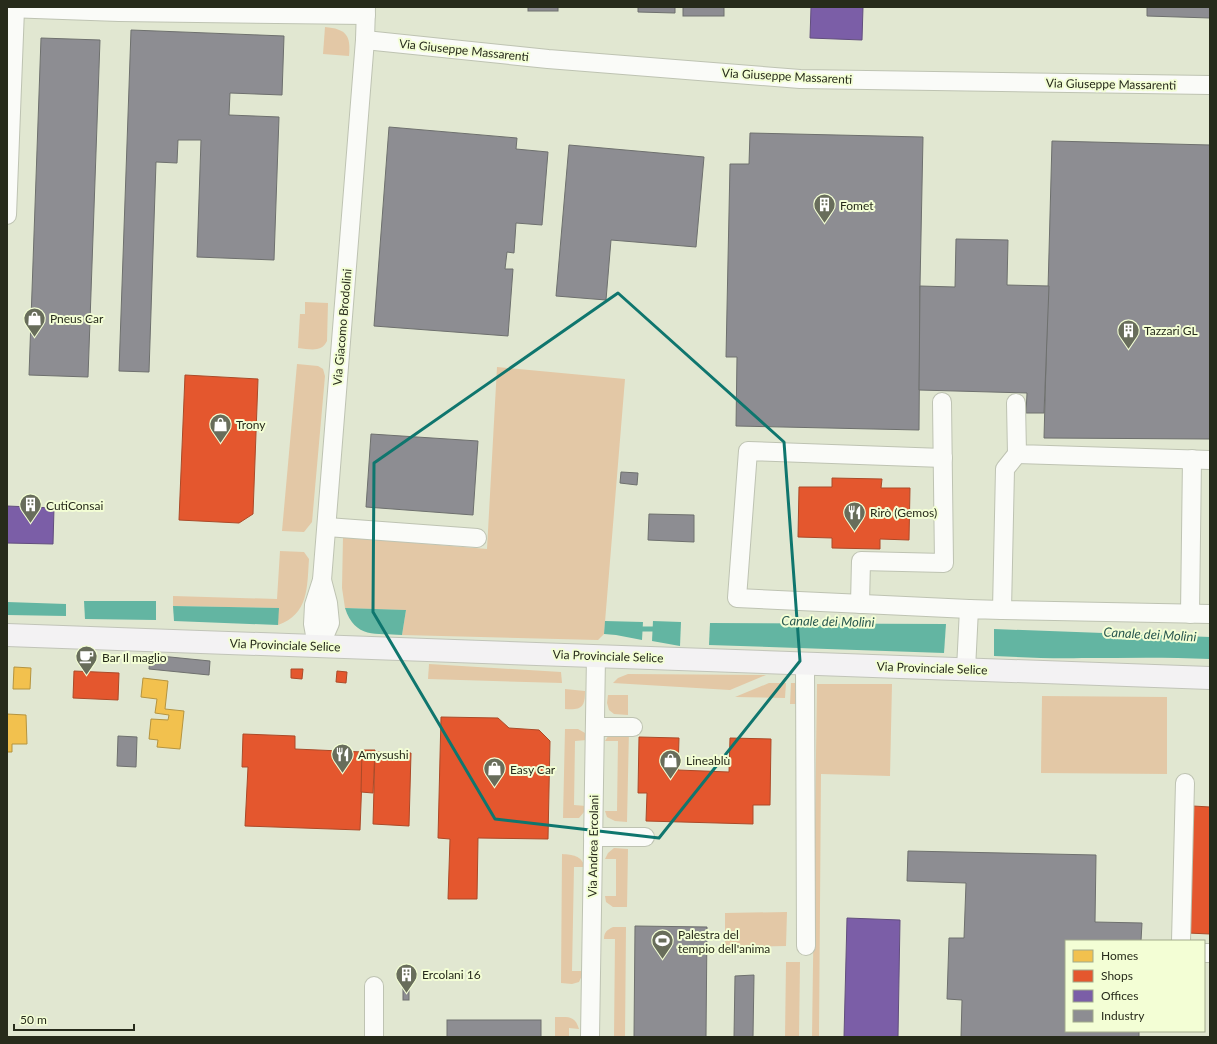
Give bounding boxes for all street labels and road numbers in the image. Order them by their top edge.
street label: Via Giuseppe Massarenti [398,36,530,64]
street label: Via Giuseppe Massarenti [721,65,853,87]
street label: Via Giuseppe Massarenti [1046,75,1176,93]
street label: Via Giacomo Brodolini [329,268,355,386]
street label: Via Provinciale Selice [229,636,341,654]
street label: Via Provinciale Selice [552,647,664,665]
street label: Via Provinciale Selice [876,659,988,677]
street label: Via Andrea Ercolani [585,795,601,897]

